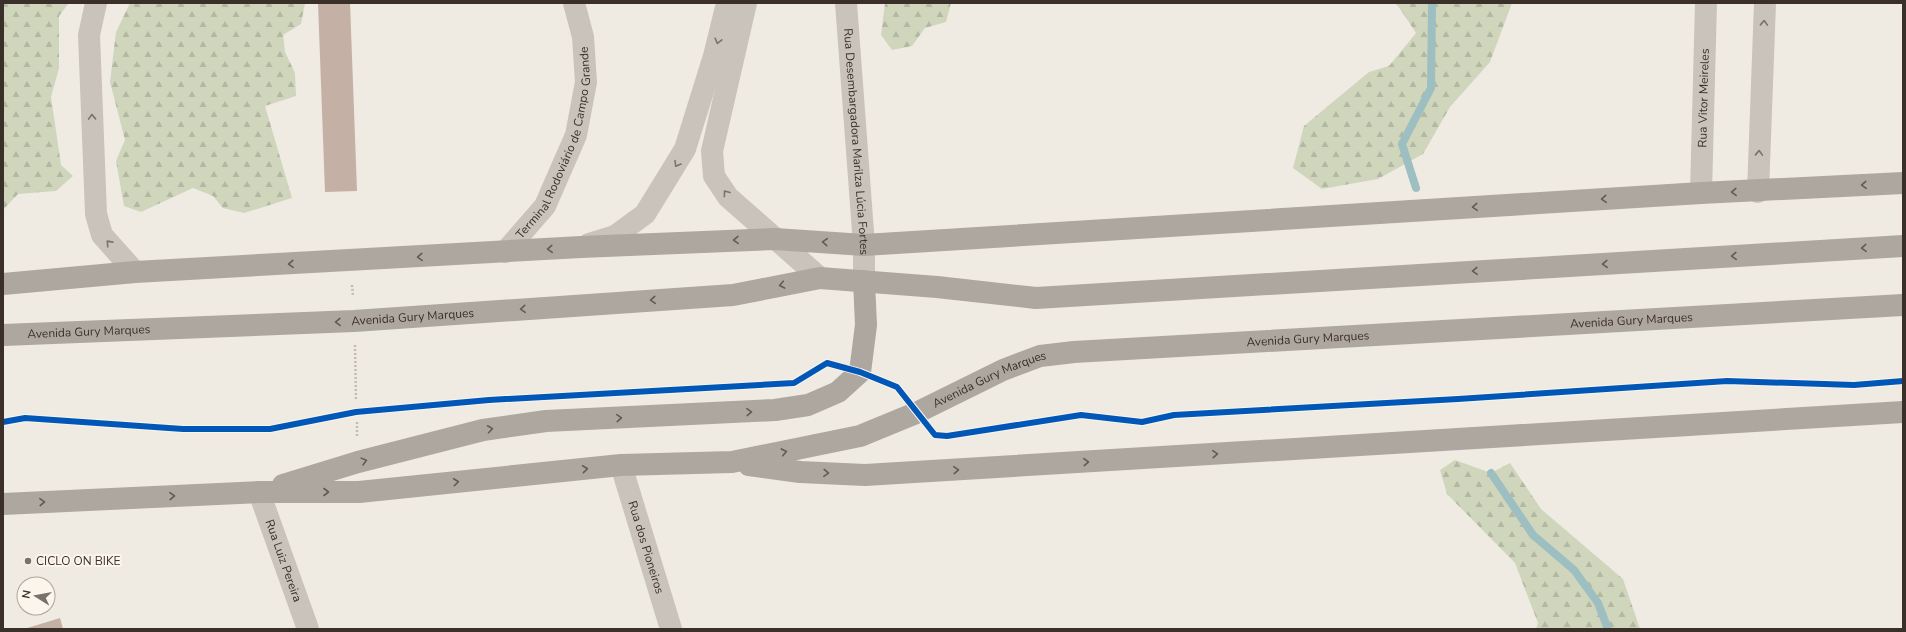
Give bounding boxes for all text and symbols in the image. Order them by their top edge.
one-way arrow [1760,20,1769,26]
street label: Rua Desembargadora Marilza Lúcia Fortes [840,28,872,255]
one-way arrow [714,37,723,44]
street label: Terminal Rodoviário de Campo Grande [512,46,594,242]
street label: Rua Vitor Meireles [1694,48,1713,148]
one-way arrow [88,114,96,120]
one-way arrow [1755,150,1764,156]
one-way arrow [674,160,681,167]
one-way arrow [1861,181,1867,190]
one-way arrow [1731,188,1737,197]
one-way arrow [724,191,731,198]
one-way arrow [1601,195,1607,204]
one-way arrow [1472,203,1478,212]
one-way arrow [733,236,739,244]
one-way arrow [822,238,828,247]
one-way arrow [107,241,114,248]
one-way arrow [547,244,553,253]
one-way arrow [1861,244,1867,253]
one-way arrow [1731,252,1737,260]
one-way arrow [417,253,423,261]
one-way arrow [1602,259,1608,268]
one-way arrow [288,260,294,269]
one-way arrow [1472,267,1478,276]
one-way arrow [779,281,785,289]
one-way arrow [650,296,656,305]
street label: Avenida Gury Marques [351,305,475,329]
one-way arrow [520,305,526,314]
street label: Avenida Gury Marques [1569,309,1694,332]
one-way arrow [335,317,341,326]
street label: Avenida Gury Marques [27,321,151,342]
street label: Avenida Gury Marques [1246,327,1370,350]
street label: Avenida Gury Marques [930,347,1047,412]
one-way arrow [746,407,752,416]
one-way arrow [616,414,622,422]
one-way arrow [487,425,493,434]
one-way arrow [781,449,787,457]
one-way arrow [1212,449,1218,458]
one-way arrow [360,457,367,466]
one-way arrow [1083,457,1089,466]
one-way arrow [582,464,588,473]
one-way arrow [953,465,959,474]
one-way arrow [823,469,829,478]
one-way arrow [453,477,459,486]
one-way arrow [323,488,329,496]
one-way arrow [169,492,175,500]
one-way arrow [39,498,45,507]
street label: Rua dos Pioneiros [624,499,668,596]
street label: Rua Luiz Pereira [261,517,306,604]
place label: CICLO ON BIKE [36,553,120,569]
marker: CICLO ON BIKE [23,556,33,566]
north arrow [16,576,56,616]
text: N [19,589,35,600]

